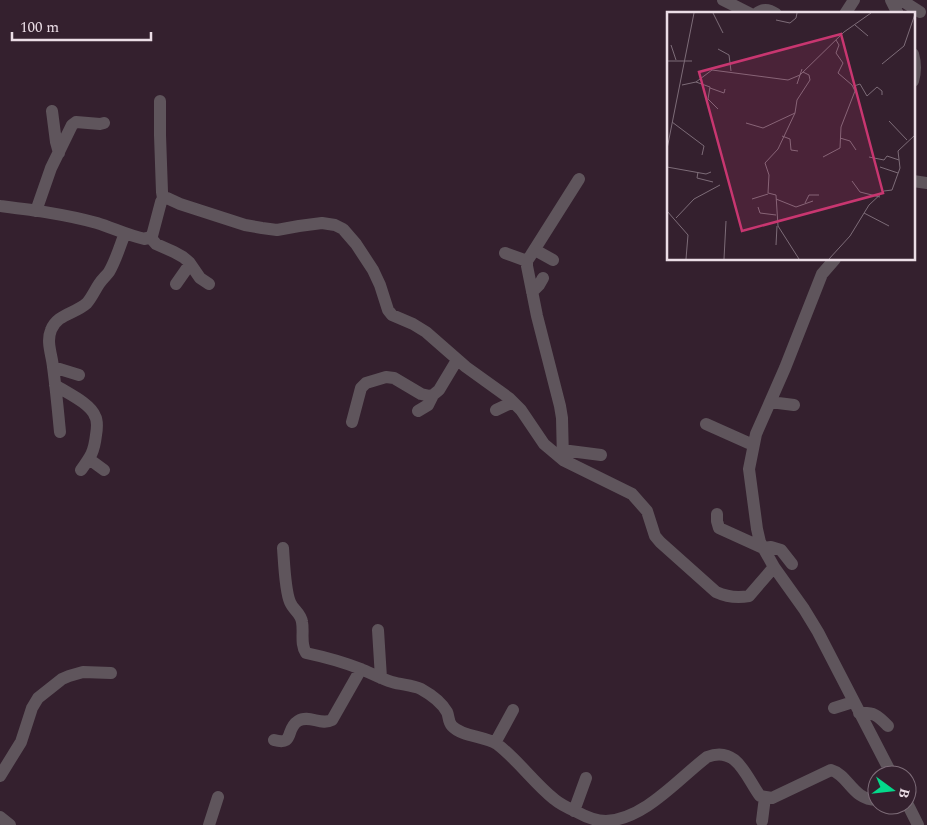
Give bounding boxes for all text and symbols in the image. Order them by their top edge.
scale bar [12,10,151,42]
inset map [667,12,914,260]
text: 100 m [20,16,59,39]
north arrow [867,765,917,815]
text: B [893,786,915,801]

